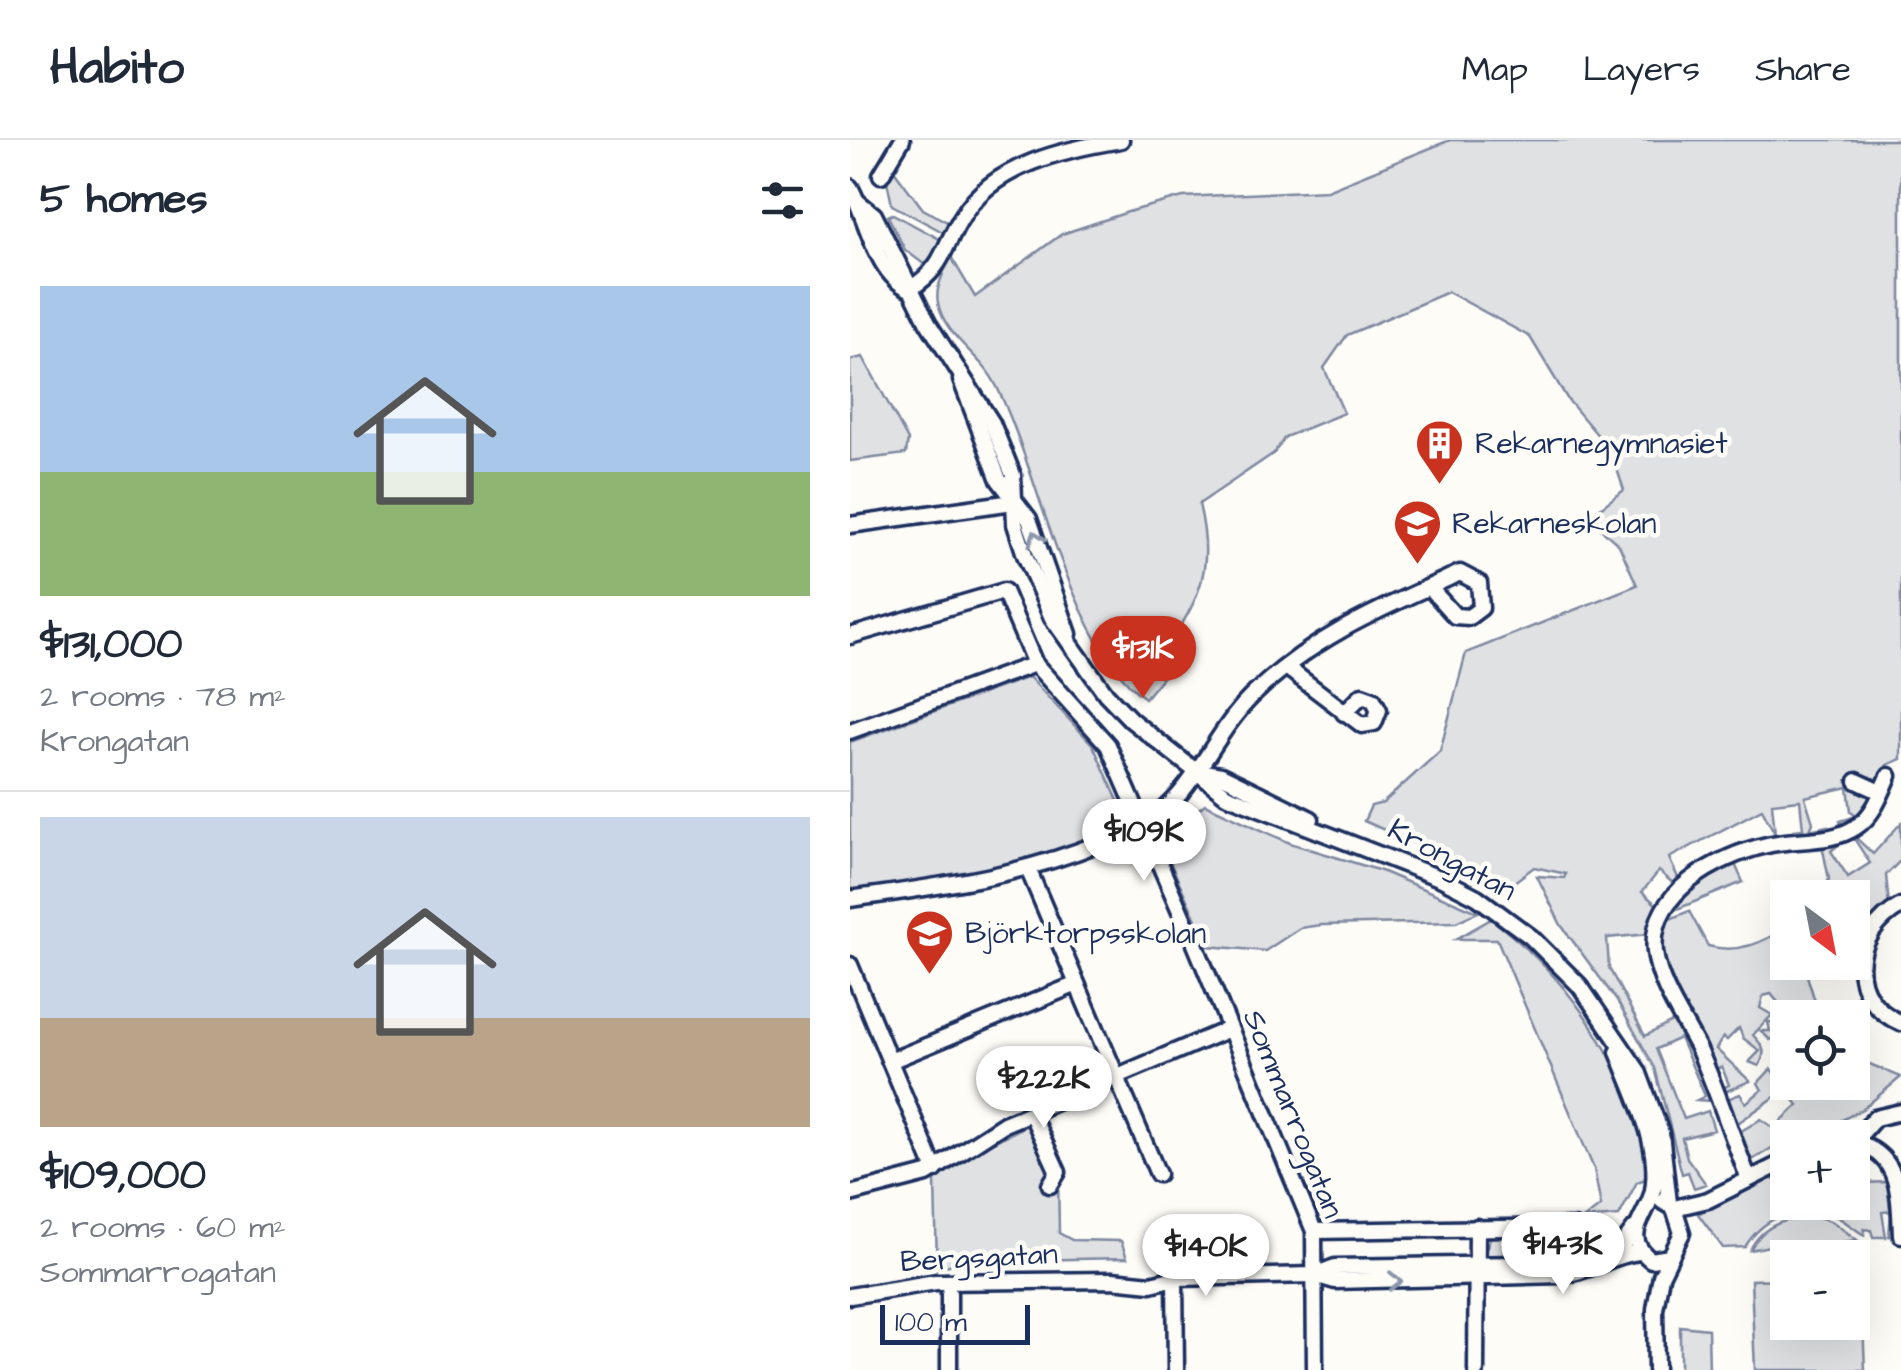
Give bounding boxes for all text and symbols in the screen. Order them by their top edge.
text: Habito [50,36,184,102]
text: Map [1462,45,1528,94]
text: Layers [1583,45,1700,94]
text: Share [1755,45,1851,94]
text: 5 homes [40,171,207,229]
icon: filters [755,173,810,228]
icon: home [335,351,515,531]
building icon: Rekarnegymnasiet [1414,418,1466,486]
place label: Rekarnegymnasiet [1475,423,1728,466]
school or university icon: Rekarneskolan [1391,498,1443,566]
place label: Rekarneskolan [1452,503,1656,545]
one-way arrow [1027,530,1048,547]
text: $131,000 [40,616,182,674]
pin: $131K [1073,616,1213,701]
text: $131K [1112,626,1174,671]
text: 2 rooms · 78 m² [40,674,286,719]
text: Krongatan [40,719,189,764]
pin: $109K [1074,799,1214,884]
text: $109K [1104,809,1184,854]
street label: Krongatan [1380,809,1524,912]
north arrow [1770,880,1870,980]
map controls [1770,880,1870,1340]
icon: home [335,882,515,1062]
school or university icon: Björktorpsskolan [904,908,956,976]
place label: Björktorpsskolan [965,913,1206,955]
button: locate [1770,1000,1870,1100]
street label: Sommarrogatan [1231,1004,1354,1225]
pin: $222K [974,1046,1114,1131]
text: $222K [998,1056,1090,1101]
button: + [1770,1120,1870,1220]
text: $109,000 [40,1147,206,1205]
text: 2 rooms · 60 m² [40,1205,286,1250]
pin: $143K [1493,1212,1633,1297]
pin: $140K [1136,1214,1276,1299]
text: $143K [1523,1222,1603,1267]
text: $140K [1164,1224,1248,1269]
street label: Bergsgatan [899,1233,1059,1284]
button: − [1770,1240,1870,1340]
text: Sommarrogatan [40,1250,276,1295]
one-way arrow [1388,1270,1404,1292]
scale bar [880,1300,1030,1344]
text: 100 m [895,1303,967,1342]

